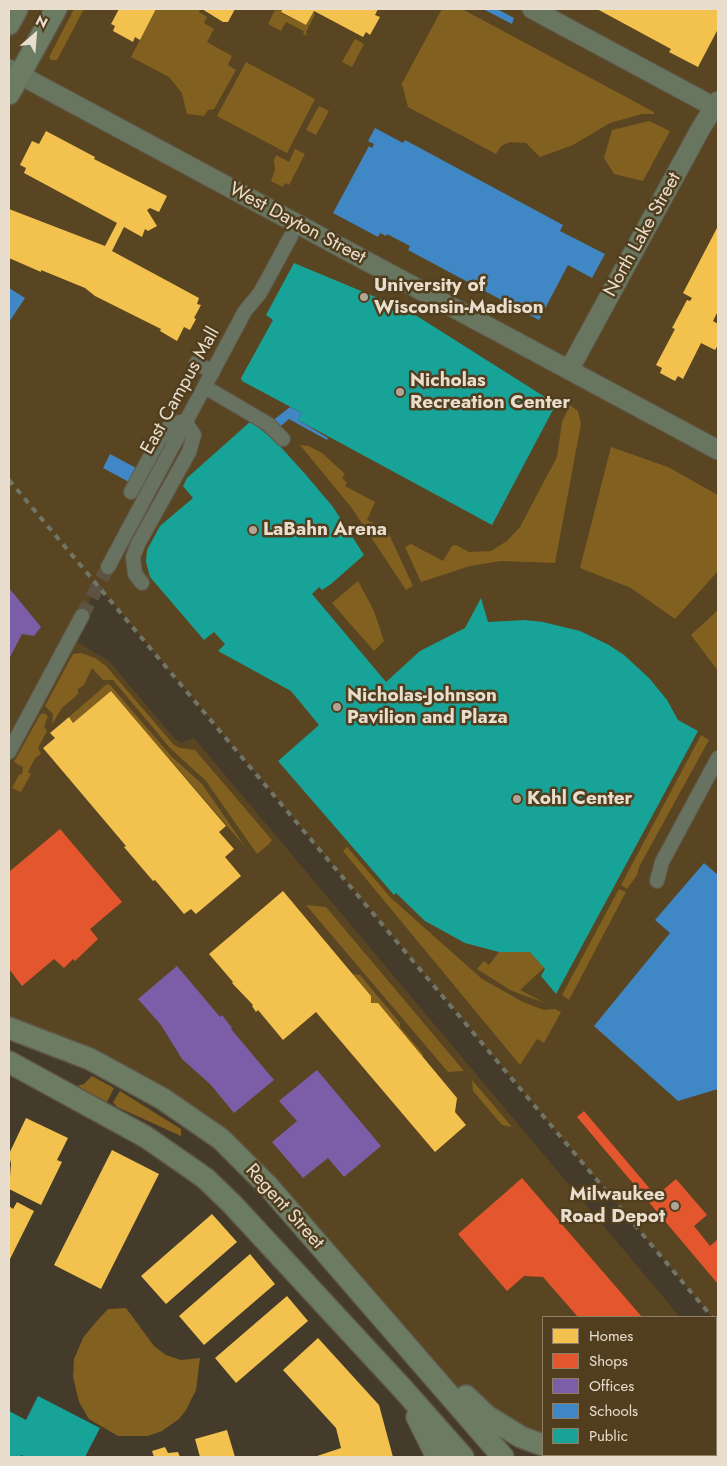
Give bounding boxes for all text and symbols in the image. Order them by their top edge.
north arrow [10,10,60,60]
text: N [32,10,51,33]
street label: North Lake Street [599,169,687,301]
street label: West Dayton Street [225,178,369,270]
place label: University of Wisconsin-Madison [374,275,544,319]
marker: University of Wisconsin-Madison [358,291,370,303]
street label: East Campus Mall [137,323,225,459]
place label: Nicholas Recreation Center [410,370,570,414]
marker: Nicholas Recreation Center [394,386,406,398]
place label: LaBahn Arena [263,519,387,541]
marker: LaBahn Arena [247,524,259,536]
place label: Nicholas-Johnson Pavilion and Plaza [347,685,508,729]
marker: Nicholas-Johnson Pavilion and Plaza [331,701,343,713]
place label: Kohl Center [527,788,632,810]
marker: Kohl Center [511,793,523,805]
street label: Regent Street [240,1160,328,1254]
place label: Milwaukee Road Depot [560,1184,665,1228]
marker: Milwaukee Road Depot [669,1200,681,1212]
legend [542,1316,717,1456]
text: Homes [589,1325,633,1347]
text: Shops [589,1350,628,1372]
text: Offices [589,1375,634,1397]
text: Schools [589,1400,638,1422]
text: Public [589,1425,628,1447]

